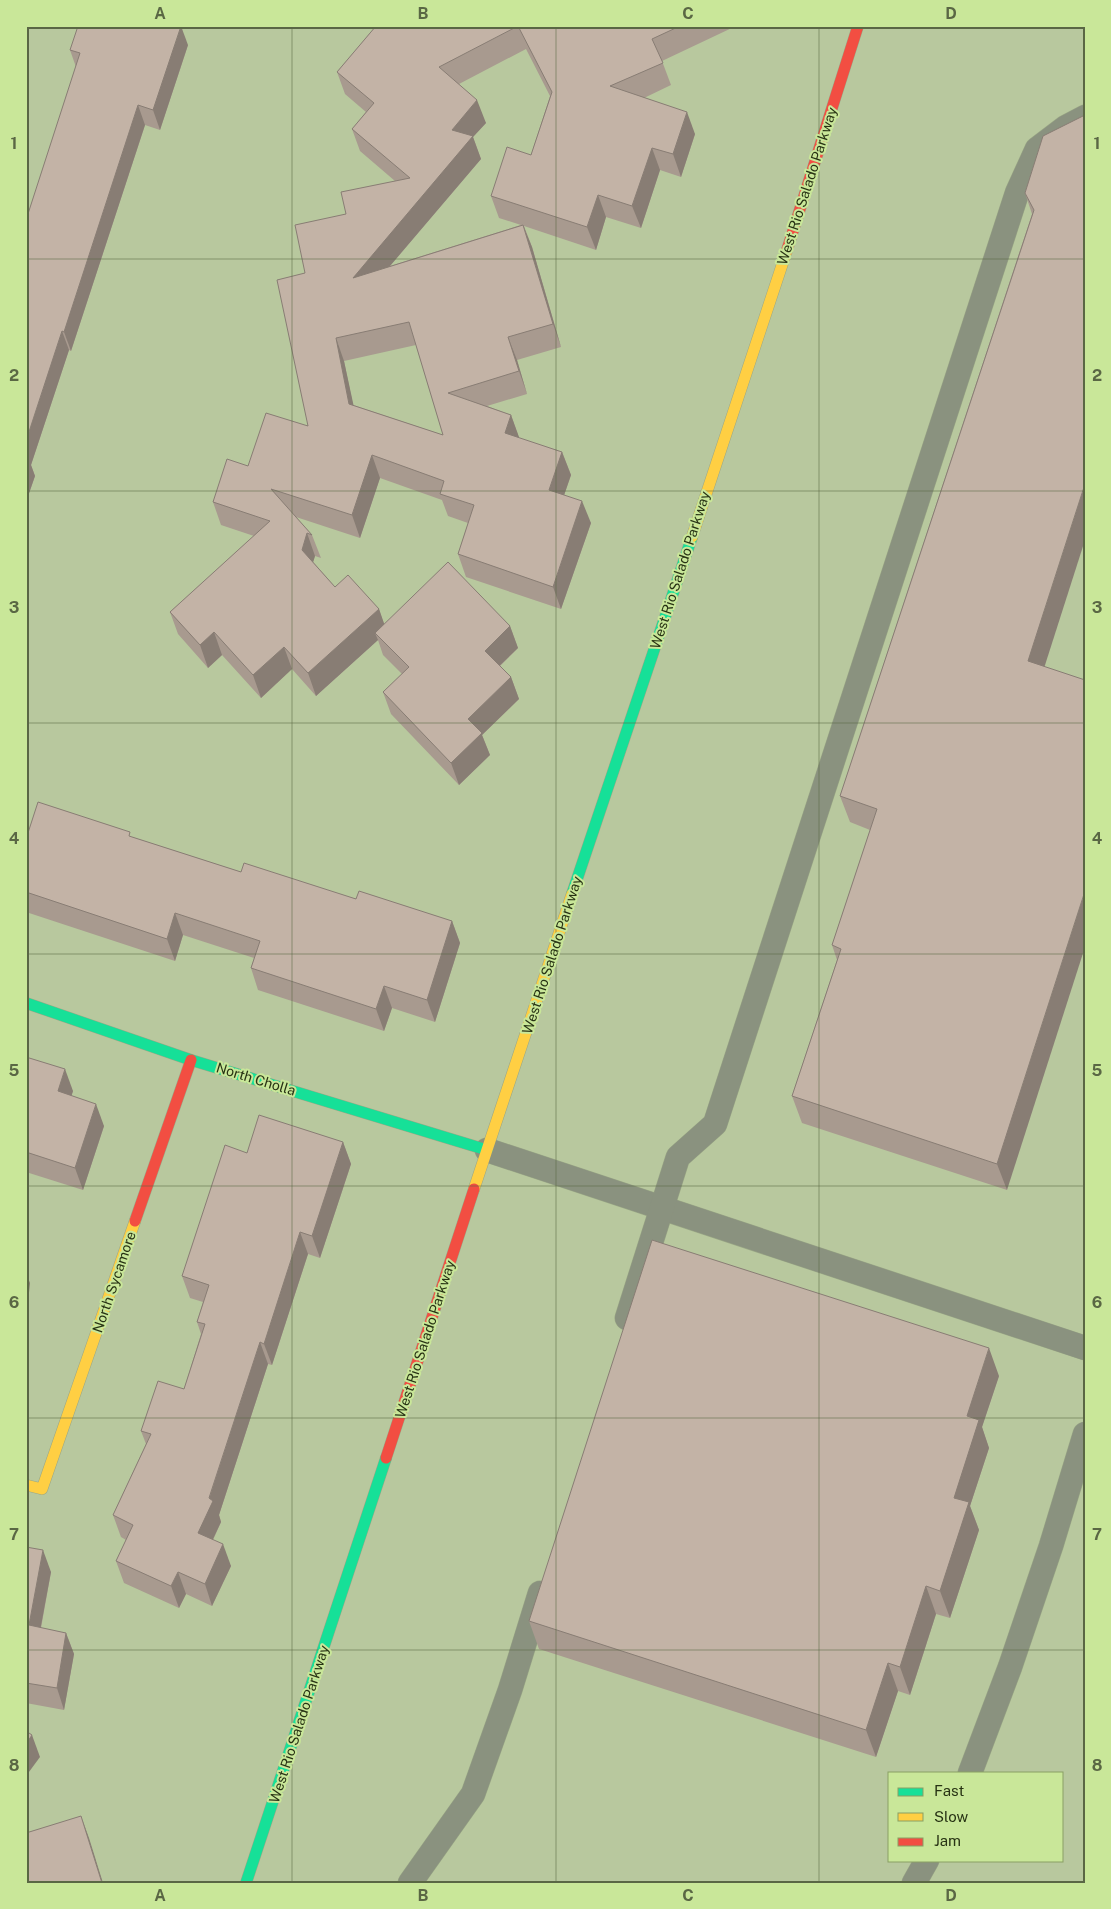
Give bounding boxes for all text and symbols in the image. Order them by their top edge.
text: A [154,4,166,23]
text: B [418,4,429,23]
text: C [682,4,694,23]
text: D [945,4,957,23]
street label: West Rio Salado Parkway [774,105,840,267]
text: 1 [11,134,17,153]
text: 1 [1094,134,1100,153]
text: 2 [9,366,19,385]
text: 2 [1092,366,1102,385]
street label: West Rio Salado Parkway [647,489,713,651]
text: 3 [9,598,19,617]
text: 3 [1092,598,1102,617]
text: 4 [9,829,20,848]
text: 4 [1092,829,1103,848]
street label: West Rio Salado Parkway [519,874,585,1036]
street label: North Cholla [214,1059,298,1099]
text: 5 [9,1061,20,1080]
text: 5 [1092,1061,1103,1080]
street label: North Sycamore [89,1229,139,1335]
street label: West Rio Salado Parkway [392,1258,458,1420]
text: 6 [9,1293,19,1312]
text: 6 [1092,1293,1102,1312]
text: 7 [9,1525,19,1544]
text: 7 [1092,1525,1102,1544]
street label: West Rio Salado Parkway [266,1643,332,1805]
text: 8 [9,1756,20,1775]
text: 8 [1092,1756,1103,1775]
legend [888,1772,1064,1862]
text: Fast [934,1782,964,1799]
text: Slow [934,1808,969,1825]
text: Jam [934,1832,961,1849]
text: A [154,1886,166,1905]
text: B [418,1886,429,1905]
text: C [682,1886,694,1905]
text: D [945,1886,957,1905]

